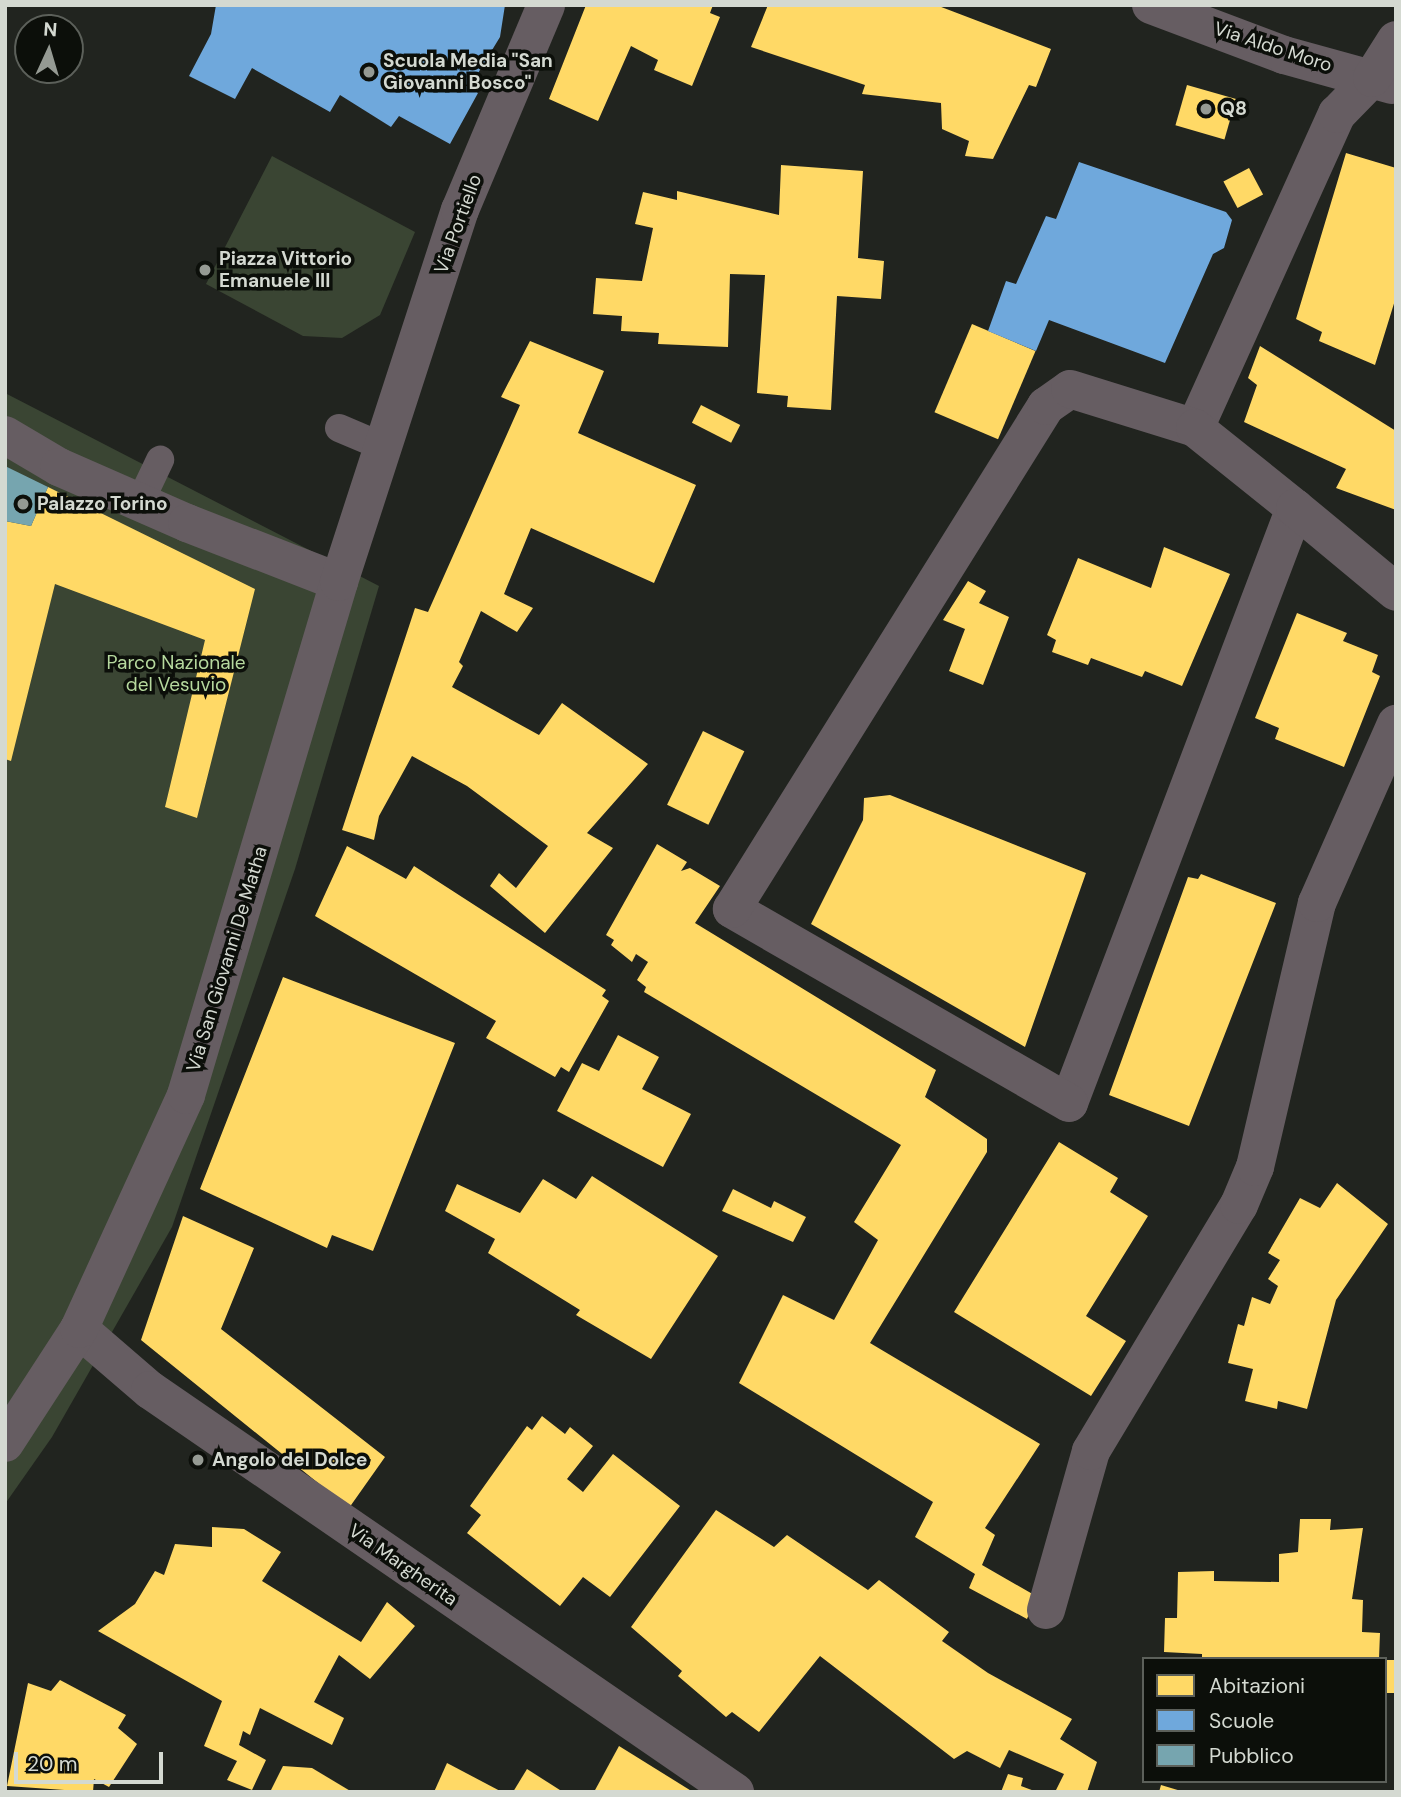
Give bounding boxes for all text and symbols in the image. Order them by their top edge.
north arrow [14,14,84,84]
text: N [43,17,58,42]
street label: Via Aldo Moro [1211,17,1335,77]
place label: Scuola Media "San Giovanni Bosco" [383,50,553,94]
marker: Scuola Media "San Giovanni Bosco" [361,64,377,80]
place label: Q8 [1220,98,1247,120]
marker: Q8 [1198,101,1214,117]
street label: Via Portiello [430,171,486,277]
place label: Piazza Vittorio Emanuele III [219,248,352,292]
marker: Piazza Vittorio Emanuele III [197,262,213,278]
place label: Palazzo Torino [37,493,168,515]
marker: Palazzo Torino [15,496,31,512]
park label: Parco Nazionale del Vesuvio [106,652,246,696]
street label: Via San Giovanni De Matha [182,843,272,1075]
place label: Angolo del Dolce [212,1449,367,1471]
marker: Angolo del Dolce [190,1452,206,1468]
street label: Via Margherita [344,1519,462,1611]
legend [1142,1657,1387,1783]
text: Abitazioni [1209,1672,1305,1700]
text: Scuole [1209,1707,1274,1735]
scale bar [18,1738,166,1782]
text: Pubblico [1209,1742,1294,1770]
text: 20 m [27,1750,78,1778]

